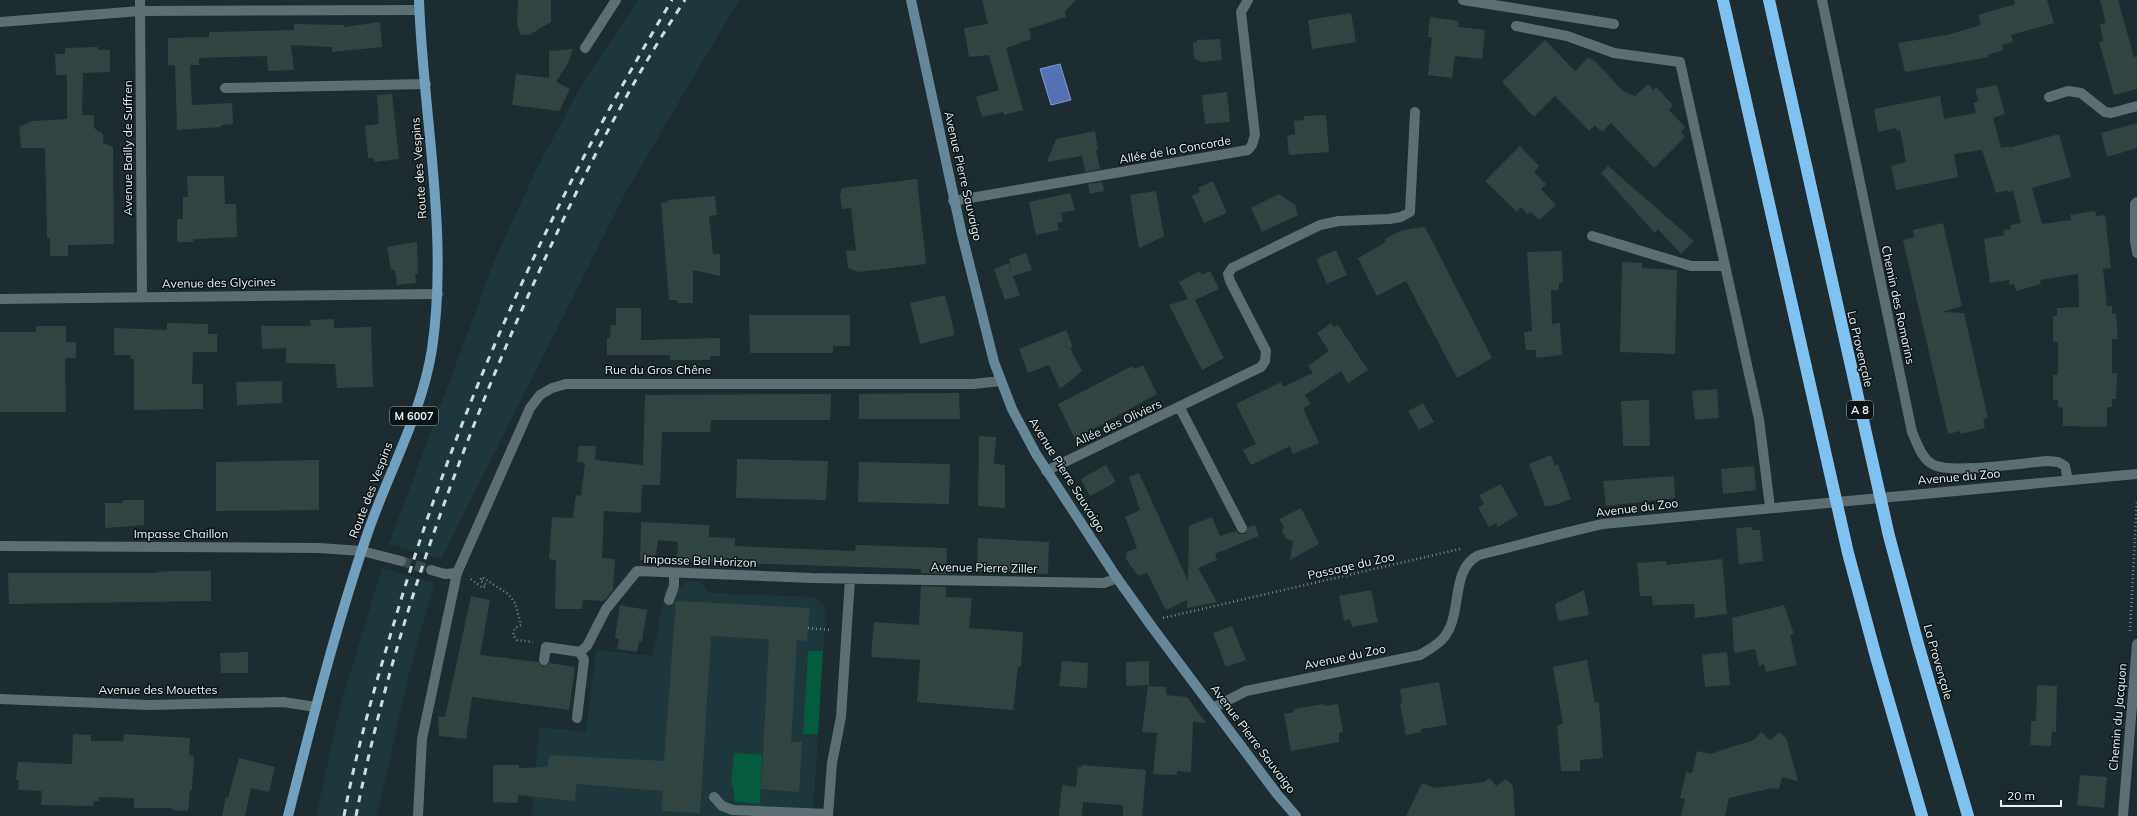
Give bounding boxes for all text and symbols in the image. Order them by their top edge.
street label: Avenue Bailly de Suffren [120,80,135,216]
street label: Avenue Pierre Sauvaigo [941,110,986,242]
street label: Route des Vespins [407,117,430,219]
street label: Allée de la Concorde [1118,132,1232,167]
street label: Chemin des Romarins [1879,244,1918,366]
street label: Avenue des Glycines [162,274,276,291]
street label: La Provençale [1844,309,1877,389]
street label: Rue du Gros Chêne [605,362,711,377]
street label: Allée des Oliviers [1072,396,1164,449]
road number: A 8 [1847,401,1873,419]
road number: M 6007 [390,407,438,425]
street label: Avenue Pierre Sauvaigo [1026,415,1109,535]
street label: Route des Vespins [345,440,396,540]
street label: Avenue du Zoo [1917,465,2001,488]
street label: Avenue du Zoo [1595,495,1679,520]
street label: Impasse Chaillon [134,526,228,541]
street label: Passage du Zoo [1306,548,1396,583]
street label: Impasse Bel Horizon [643,551,757,570]
street label: Avenue Pierre Ziller [930,559,1038,576]
street label: La Provençale [1921,622,1956,701]
street label: Avenue du Zoo [1303,641,1387,672]
street label: Chemin du Jacquon [2105,663,2130,771]
street label: Avenue Pierre Sauvaigo [1208,681,1299,796]
street label: Avenue des Mouettes [98,682,218,697]
scale bar [2001,782,2061,808]
text: 20 m [2007,788,2035,803]

